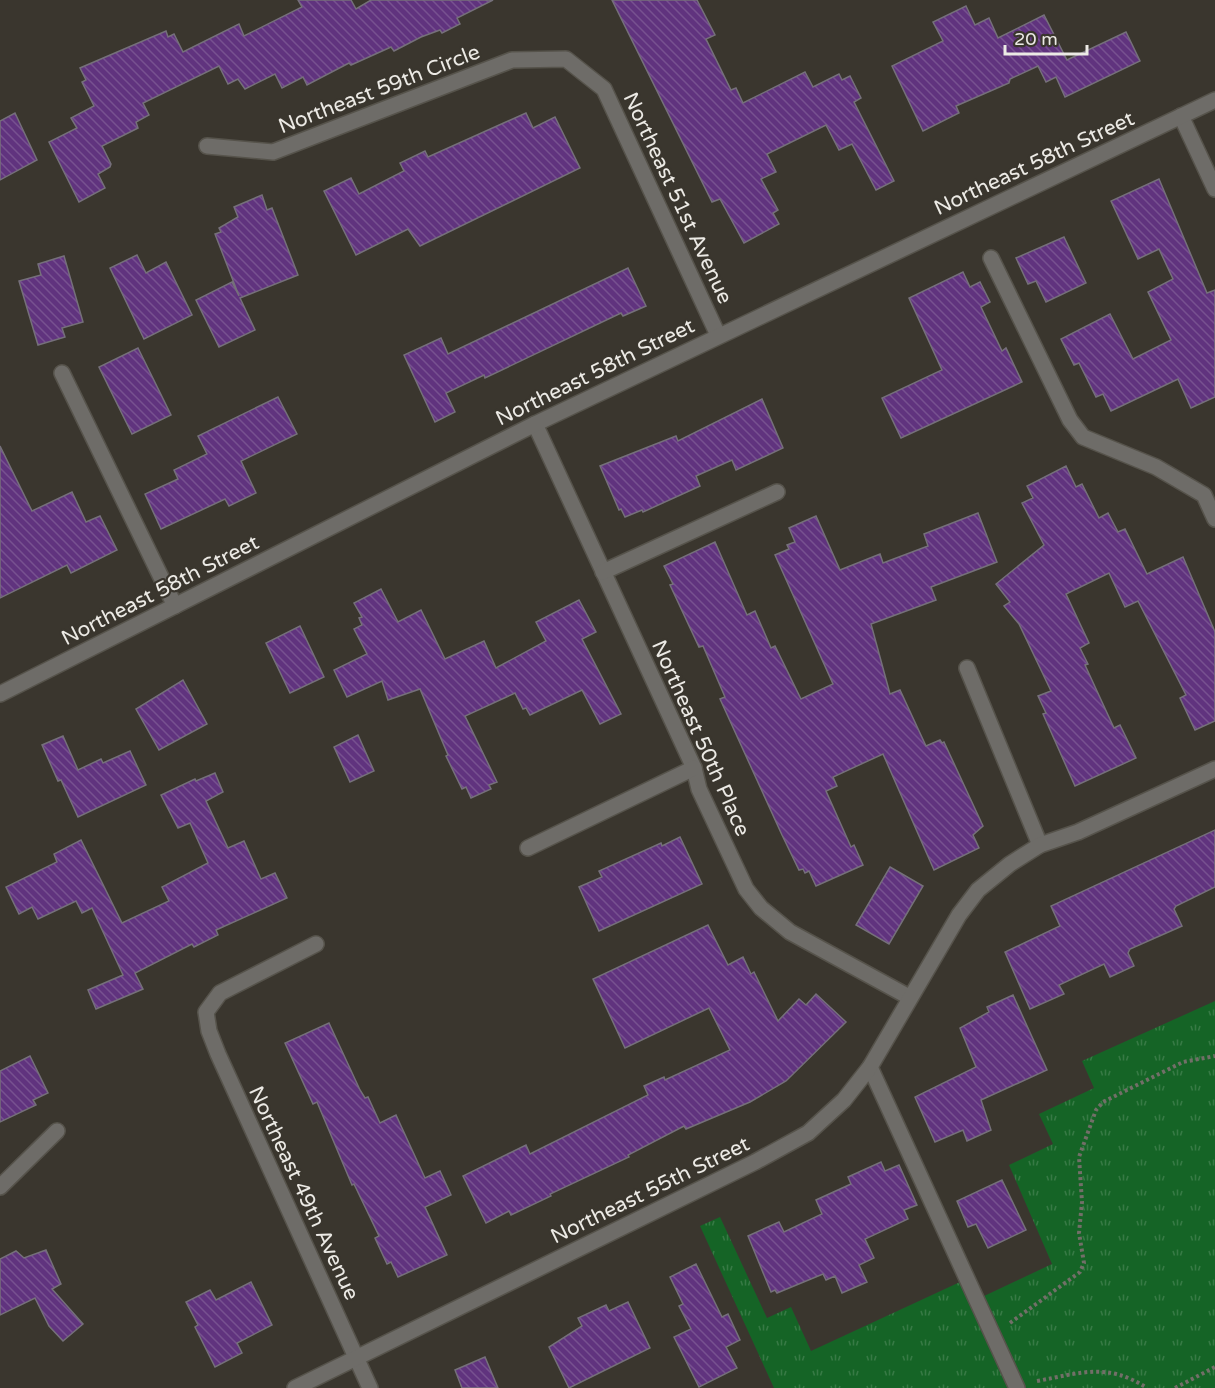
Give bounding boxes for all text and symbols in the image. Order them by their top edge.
scale bar [1005,18,1088,56]
text: 20 m [1014,28,1058,50]
street label: Northeast 59th Circle [275,39,484,139]
street label: Northeast 51st Avenue [618,89,738,308]
street label: Northeast 58th Street [930,106,1138,221]
street label: Northeast 58th Street [492,313,699,431]
street label: Northeast 58th Street [57,530,263,651]
street label: Northeast 50th Place [646,636,755,840]
street label: Northeast 49th Avenue [243,1082,364,1304]
street label: Northeast 55th Street [547,1131,754,1249]

